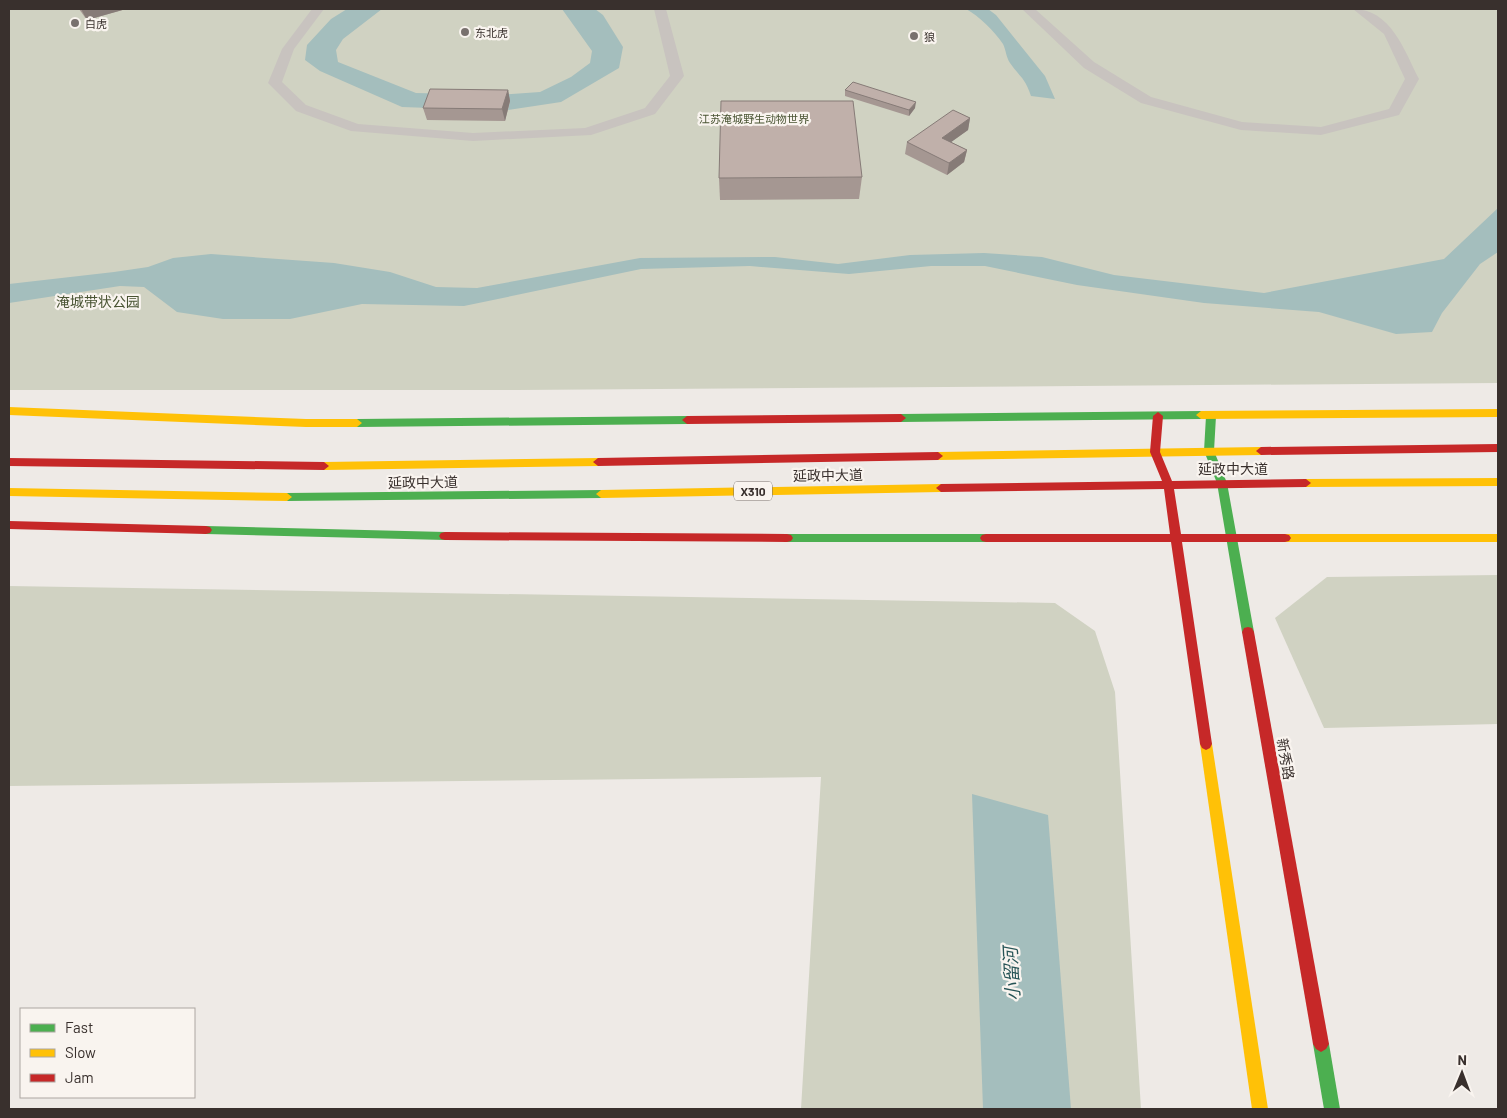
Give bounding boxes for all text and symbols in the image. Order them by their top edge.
marker: 白虎 [69,17,81,29]
place label: 白虎 [85,17,107,30]
marker: 东北虎 [459,26,471,38]
place label: 东北虎 [475,26,508,39]
marker: 狼 [908,30,920,42]
place label: 狼 [924,30,935,43]
park label: 江苏淹城野生动物世界 [699,112,810,125]
park label: 淹城带状公园 [56,293,140,310]
street label: 延政中大道 [1198,460,1268,477]
street label: 延政中大道 [793,466,863,484]
street label: 延政中大道 [388,473,458,491]
road number: X310 [734,482,772,501]
street label: 新秀路 [1274,737,1298,781]
water label: 小留河 [998,943,1023,1002]
legend [20,1008,195,1098]
text: Fast [65,1018,93,1036]
text: Slow [65,1043,96,1061]
north arrow [1437,1048,1487,1098]
text: N [1457,1051,1467,1068]
text: Jam [65,1068,94,1086]

